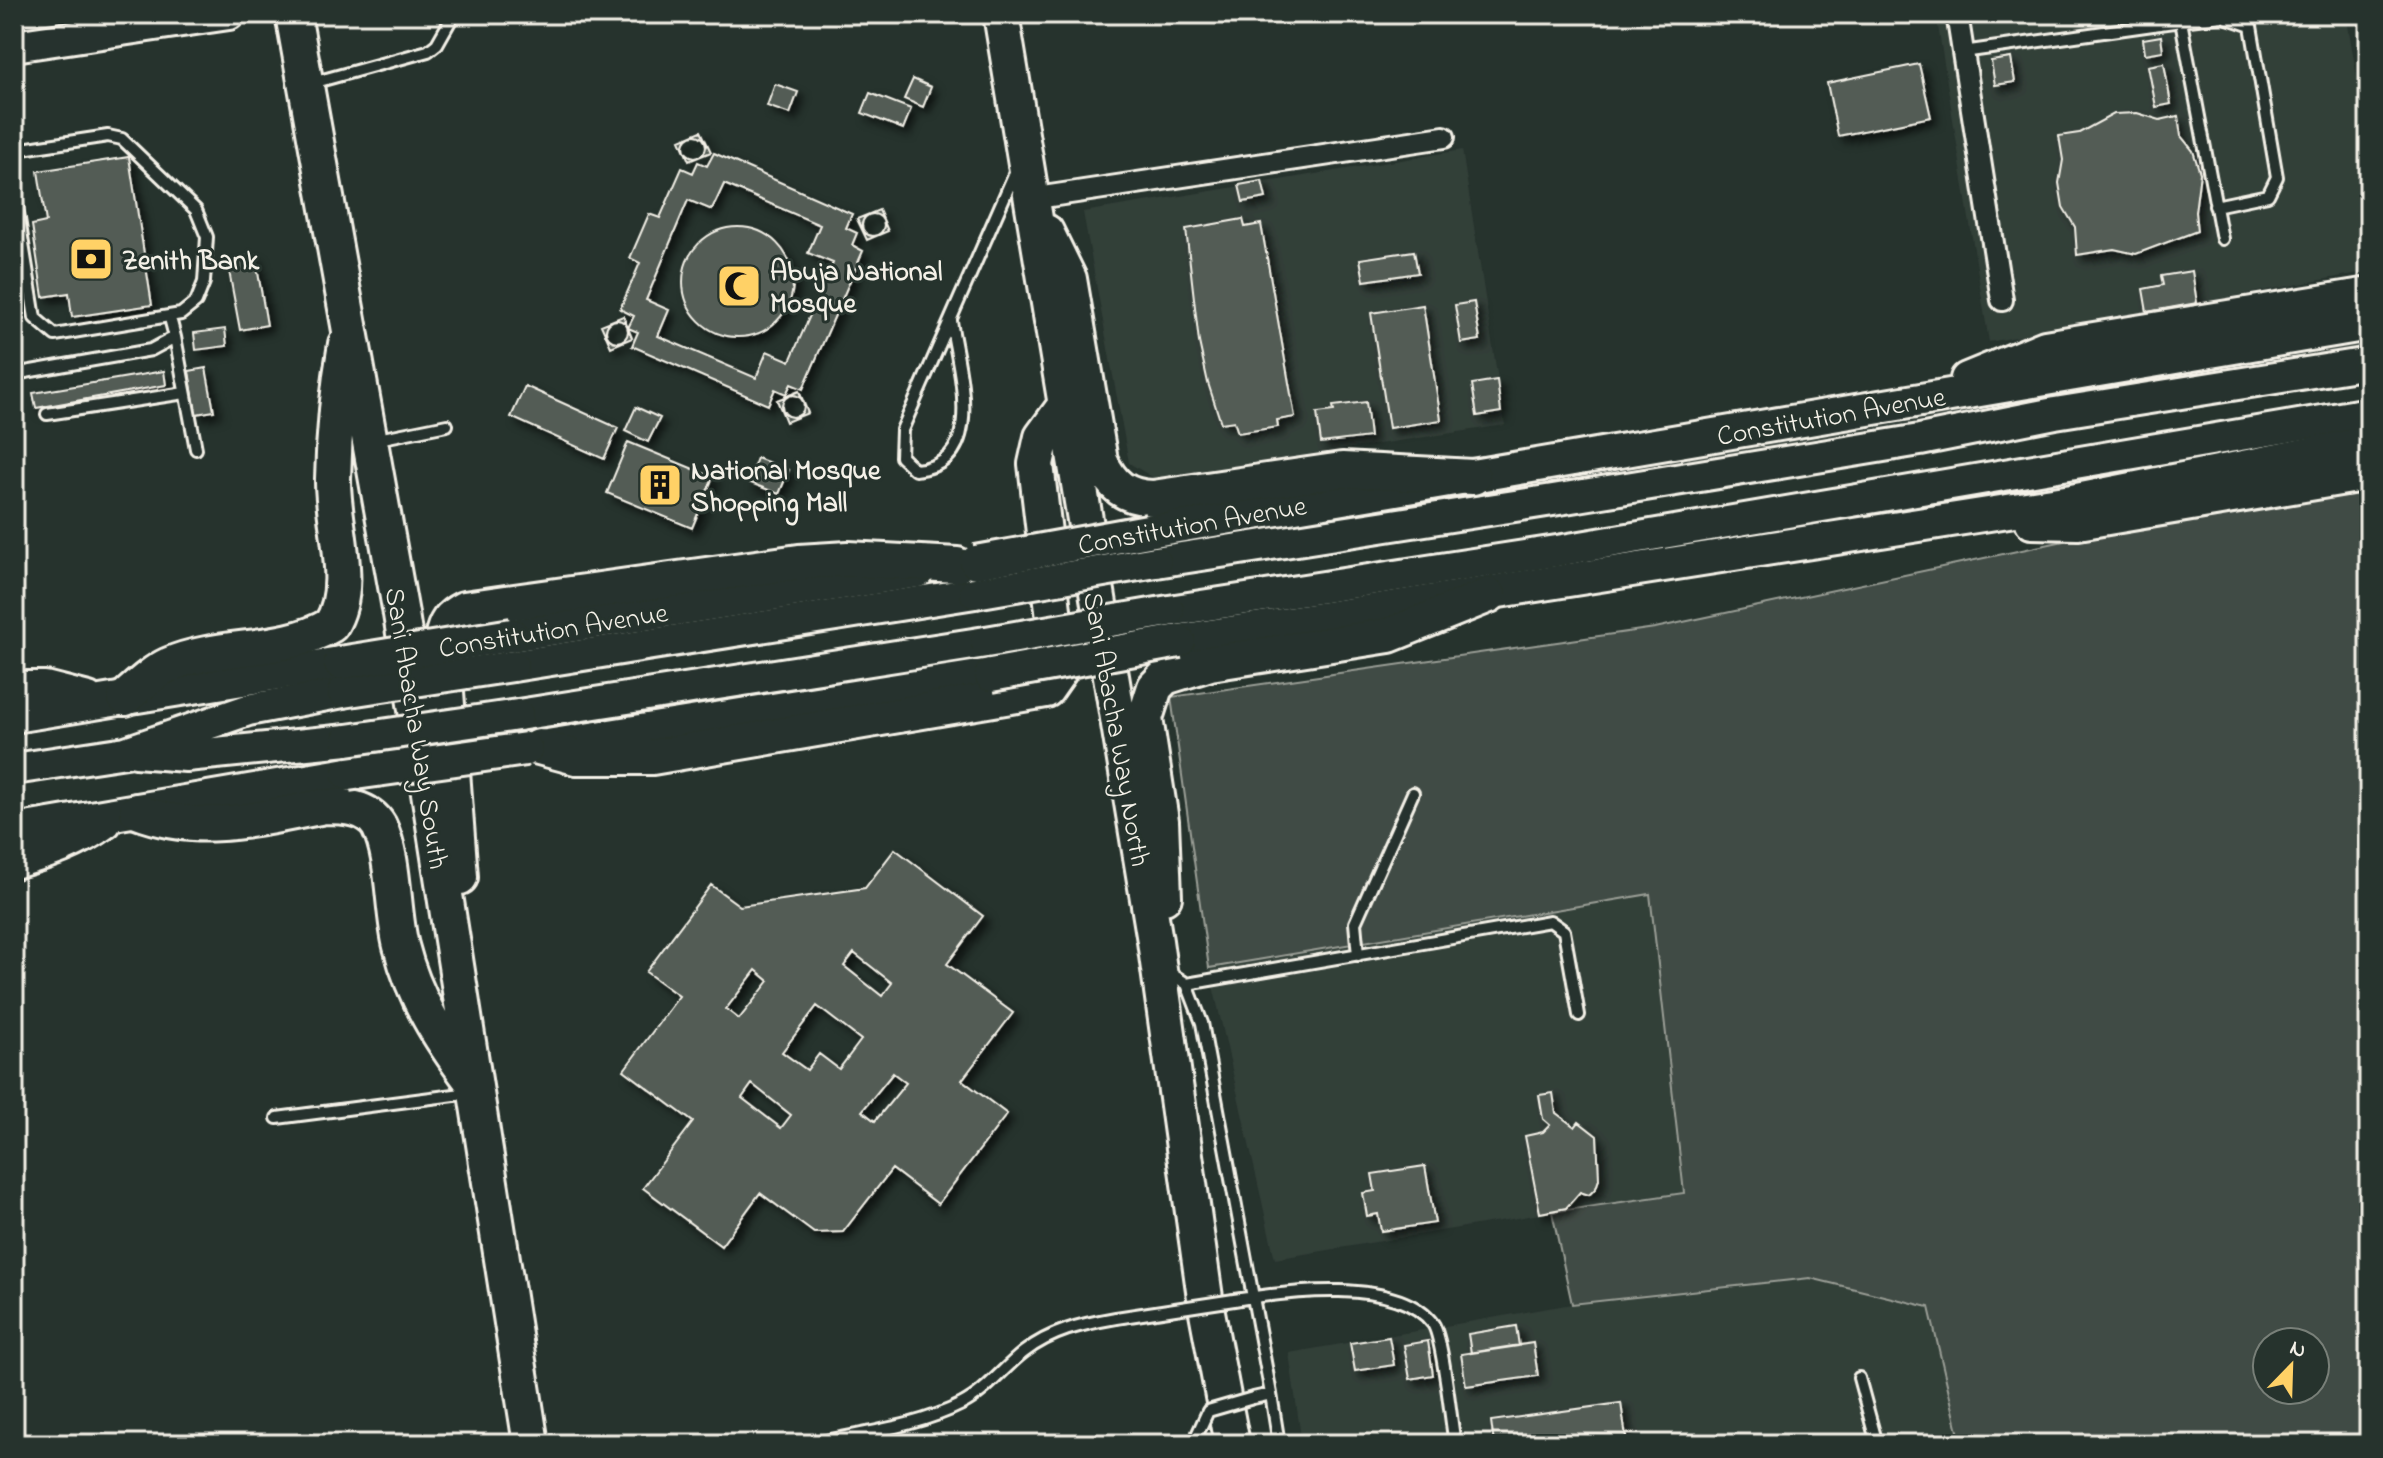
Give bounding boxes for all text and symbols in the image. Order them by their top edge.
bank icon: Zenith Bank [67,235,115,283]
place label: Zenith Bank [122,242,260,283]
place label: Abuja National Mosque [770,253,943,326]
mosque icon: Abuja National Mosque [715,262,763,310]
street label: Constitution Avenue [1714,378,1950,459]
place label: National Mosque Shopping Mall [691,452,882,526]
building icon: National Mosque Shopping Mall [636,461,684,509]
street label: Constitution Avenue [1075,487,1311,568]
street label: Sani Abacha Way South [372,585,457,872]
street label: Sani Abacha Way North [1070,589,1159,870]
street label: Constitution Avenue [436,594,671,671]
north arrow [2251,1326,2331,1406]
text: N [2285,1333,2311,1368]

